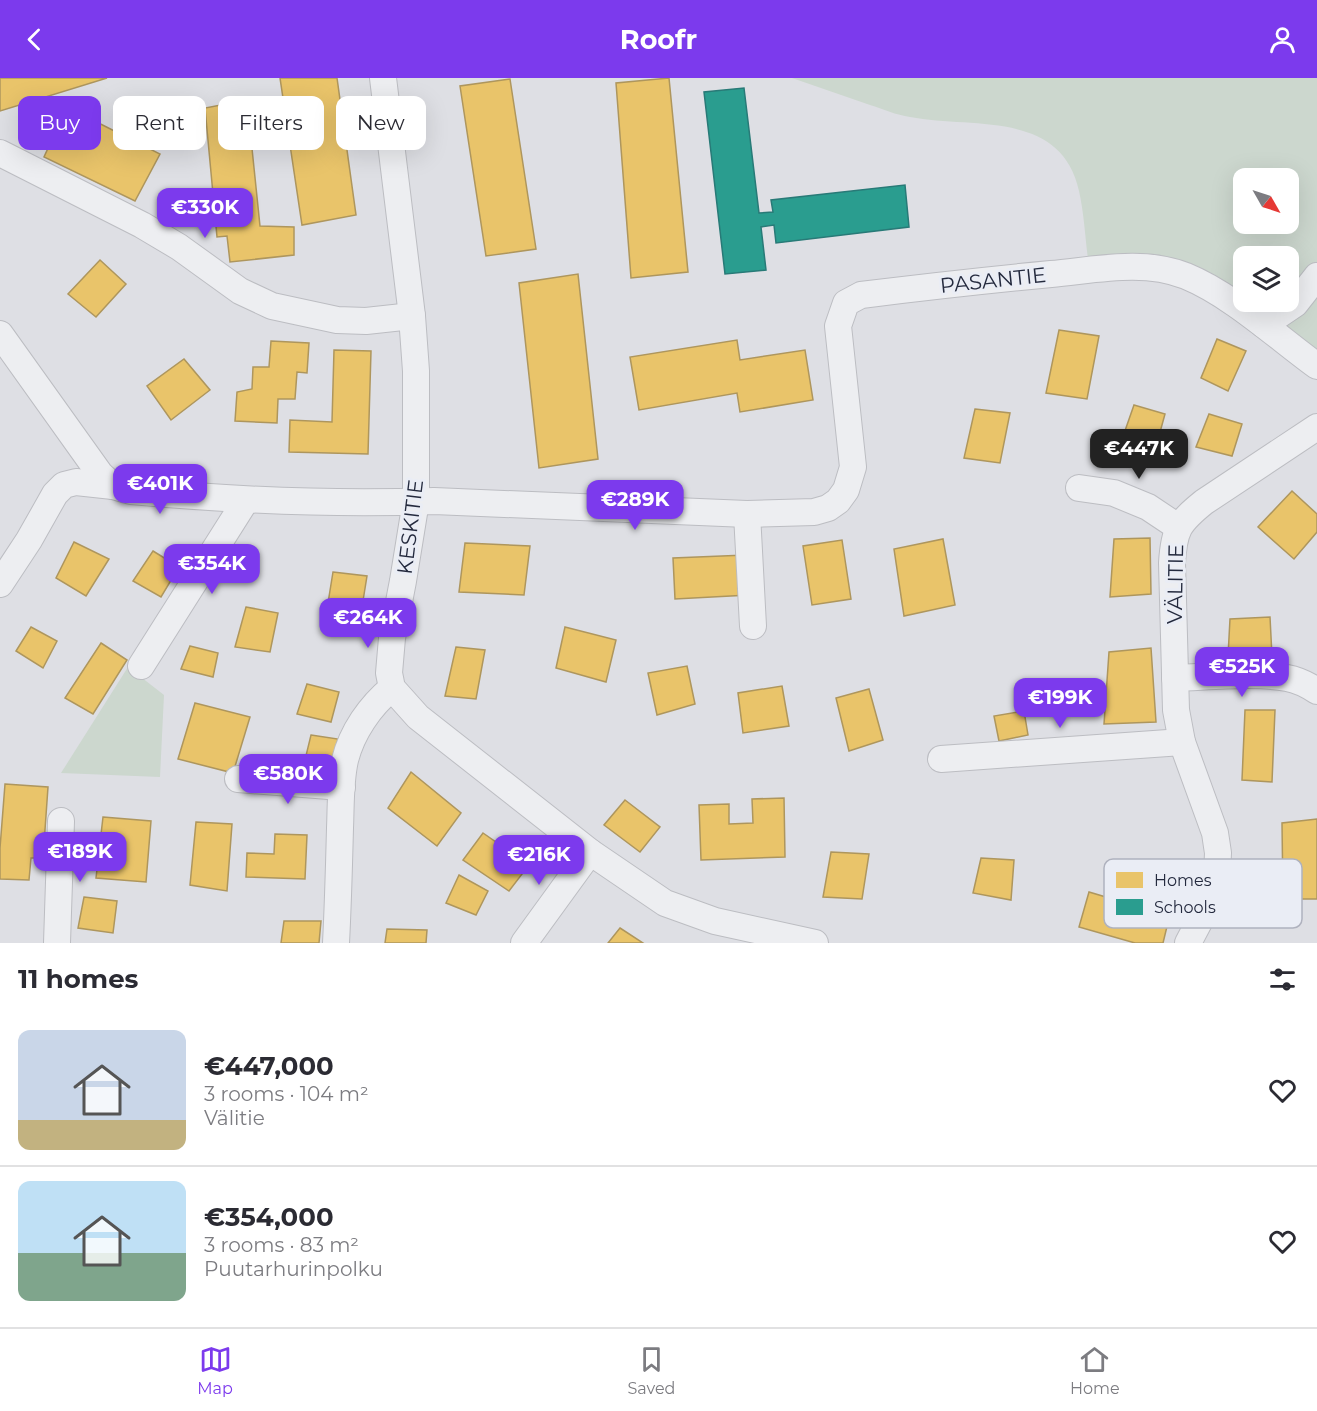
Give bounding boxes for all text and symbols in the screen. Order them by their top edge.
icon: back [18,23,51,56]
text: Roofr [620,23,697,56]
icon: person [1266,23,1299,56]
chip: Buy [18,96,101,150]
chip: Rent [113,96,206,150]
chip: Filters [218,96,324,150]
chip: New [336,96,426,150]
north arrow [1233,168,1299,234]
map controls [1233,168,1299,312]
pin: €330K [163,188,247,239]
text: €330K [171,195,239,219]
button: layers [1233,246,1299,312]
street label: PASANTIE [939,262,1047,298]
pin: €447K [1097,429,1181,480]
text: €447K [1104,436,1174,460]
pin: €401K [118,464,202,515]
text: €401K [127,471,193,495]
street label: KESKITIE [392,478,428,576]
pin: €289K [593,480,677,531]
text: €289K [601,487,669,511]
pin: €354K [170,544,254,595]
street label: VÄLITIE [1162,544,1188,624]
text: €354K [178,551,246,575]
pin: €264K [326,598,410,649]
text: €264K [333,605,403,629]
pin: €525K [1200,647,1284,698]
text: €525K [1209,654,1275,678]
pin: €199K [1018,678,1102,729]
text: €199K [1028,685,1092,709]
pin: €580K [246,754,330,805]
text: €580K [253,761,323,785]
pin: €189K [38,832,122,883]
pin: €216K [497,835,581,886]
text: €189K [48,839,113,863]
text: €216K [507,842,571,866]
legend [1104,859,1302,928]
text: Homes [1154,871,1212,890]
text: Schools [1154,898,1216,917]
text: 11 homes [18,963,138,995]
icon: filters [1266,963,1299,996]
text: €447,000 [204,1050,334,1082]
icon: home [66,1054,138,1126]
icon: heart [1266,1074,1299,1107]
text: 3 rooms · 104 m² [204,1082,369,1106]
text: Välitie [204,1106,265,1130]
text: €354,000 [204,1201,334,1233]
icon: home [66,1205,138,1277]
icon: heart [1266,1225,1299,1258]
text: 3 rooms · 83 m² [204,1233,359,1257]
text: Puutarhurinpolku [204,1257,383,1281]
tab: Map [197,1343,233,1398]
tab: Saved [627,1343,675,1398]
tab: Home [1070,1343,1120,1398]

